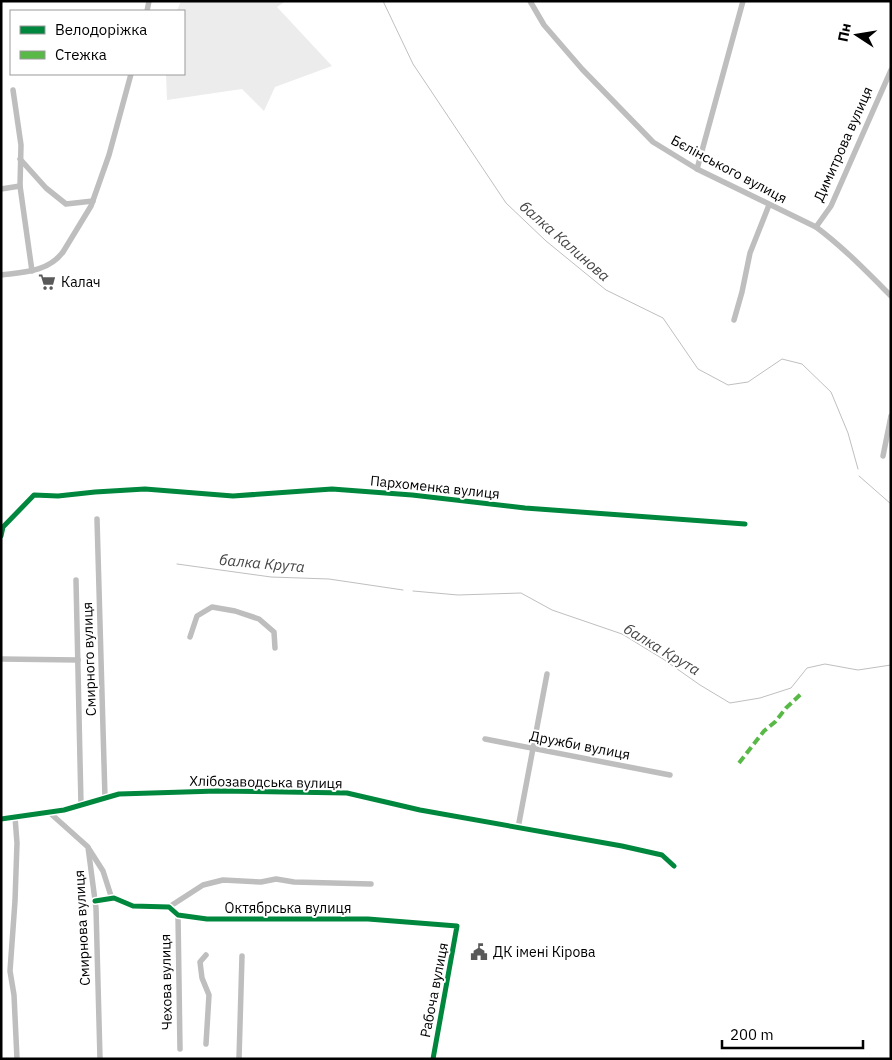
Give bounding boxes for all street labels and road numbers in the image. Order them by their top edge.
street label: Димитрова вулиця [810,84,876,204]
street label: Бєлінського вулиця [668,131,790,207]
street label: Пархоменка вулиця [369,471,501,503]
street label: Смирного вулиця [78,602,100,716]
street label: Дружби вулиця [528,726,632,764]
street label: Хлібозаводська вулиця [189,772,343,792]
street label: Смирнова вулиця [70,870,94,986]
street label: Октябрська вулиця [225,899,351,917]
street label: Чехова вулиця [156,934,176,1030]
street label: Рабоча вулиця [416,941,452,1039]

